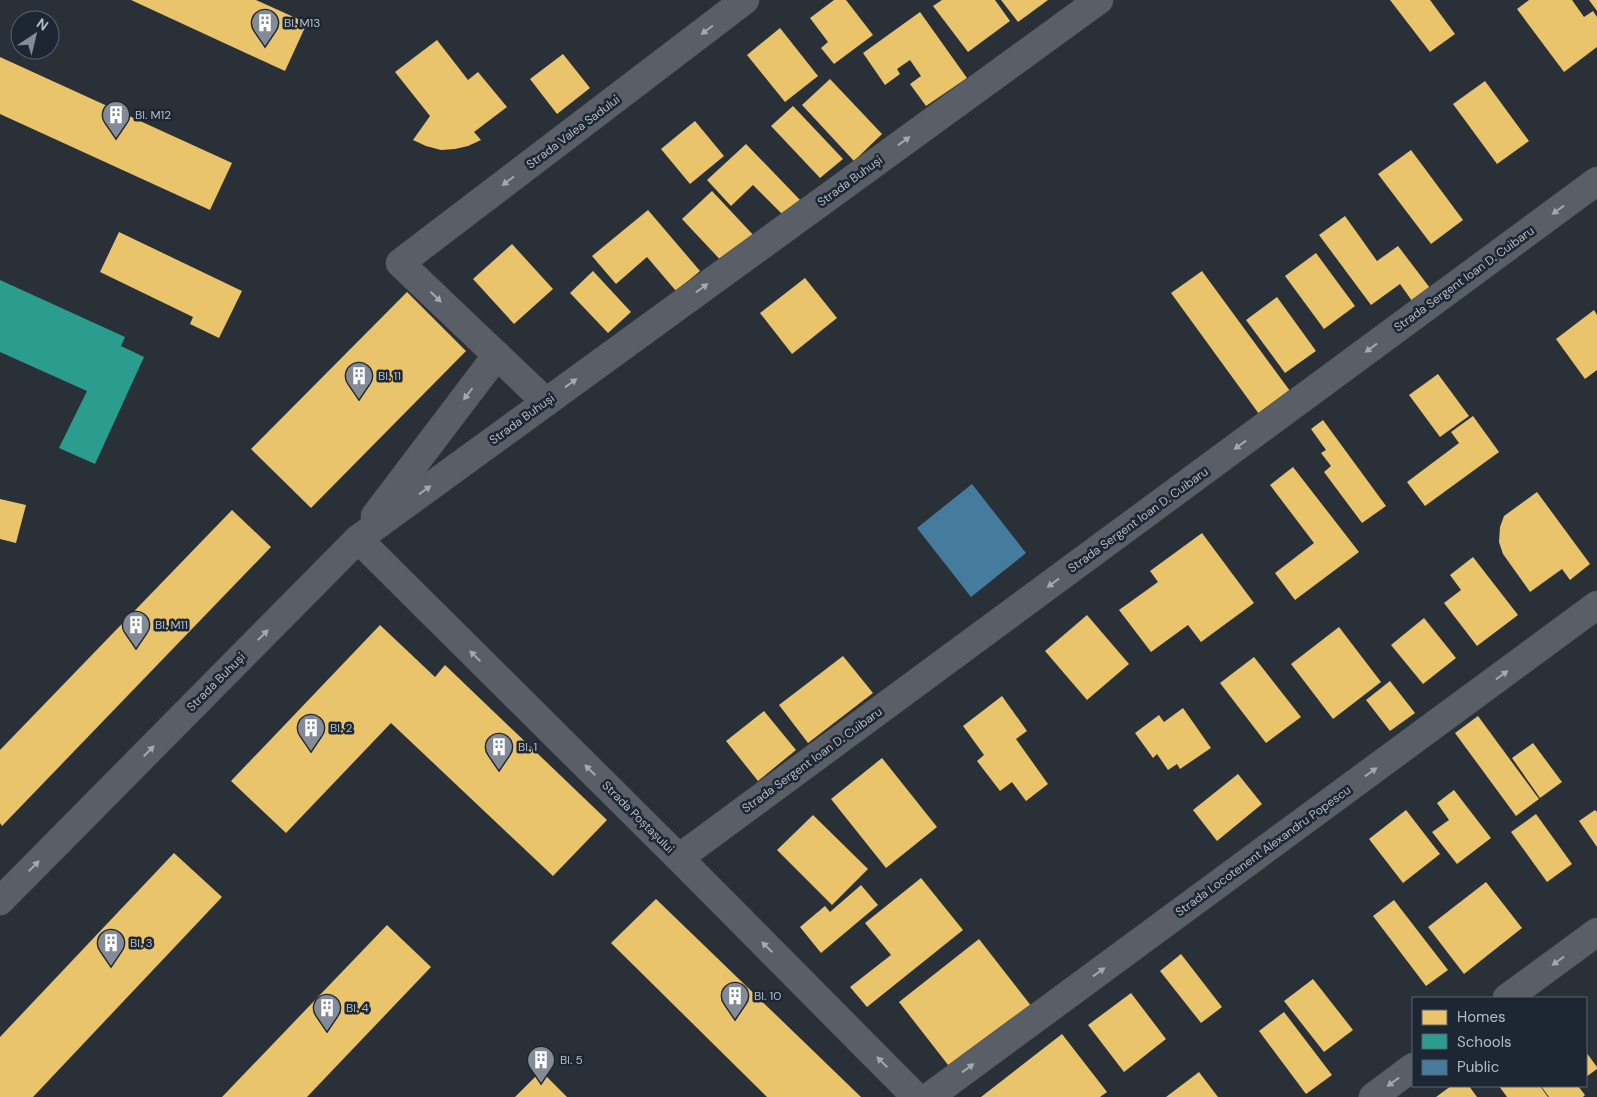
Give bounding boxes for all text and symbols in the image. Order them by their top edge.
building icon: Bl. M13 [250,8,280,47]
north arrow [10,10,60,60]
text: N [33,14,52,35]
place label: Bl. M13 [284,15,320,31]
one-way arrow [701,24,714,35]
street label: Strada Valea Sadului [523,91,623,172]
building icon: Bl. M12 [101,100,131,139]
place label: Bl. M12 [135,107,171,123]
one-way arrow [898,136,911,146]
street label: Strada Buhuși [814,152,886,210]
one-way arrow [502,176,515,187]
one-way arrow [1551,205,1565,215]
street label: Strada Sergent Ioan D. Cuibaru [1391,223,1537,335]
one-way arrow [695,283,709,293]
one-way arrow [429,291,441,303]
one-way arrow [1364,343,1378,353]
building icon: Bl. 11 [344,361,374,400]
place label: Bl. 11 [378,368,401,384]
one-way arrow [564,379,577,389]
one-way arrow [462,387,473,400]
street label: Strada Buhuși [486,390,558,448]
one-way arrow [1234,439,1247,450]
street label: Strada Sergent Ioan D. Cuibaru [1065,464,1211,576]
one-way arrow [418,485,432,495]
one-way arrow [1047,577,1060,588]
building icon: Bl. M11 [121,610,151,649]
place label: Bl. M11 [155,617,188,633]
one-way arrow [257,629,269,641]
street label: Strada Buhuși [183,649,249,715]
one-way arrow [469,650,481,662]
one-way arrow [1495,670,1509,680]
street label: Strada Sergent Ioan D. Cuibaru [739,704,885,816]
building icon: Bl. 2 [296,713,326,752]
place label: Bl. 2 [330,720,352,736]
building icon: Bl. 1 [484,732,514,771]
place label: Bl. 1 [518,739,537,755]
one-way arrow [142,745,154,757]
one-way arrow [585,764,597,776]
one-way arrow [1364,766,1377,777]
street label: Strada Poștașului [598,777,678,857]
street label: Strada Locotenent Alexandru Popescu [1172,782,1354,920]
one-way arrow [28,860,40,872]
building icon: Bl. 3 [96,928,126,967]
place label: Bl. 3 [130,935,153,951]
one-way arrow [762,941,774,953]
one-way arrow [1552,955,1565,966]
one-way arrow [1092,967,1106,977]
building icon: Bl. 10 [720,981,750,1020]
place label: Bl. 10 [754,988,781,1004]
building icon: Bl. 4 [312,993,342,1032]
legend [1412,997,1587,1087]
place label: Bl. 4 [346,1000,369,1016]
text: Homes [1457,1007,1506,1027]
text: Schools [1457,1032,1512,1052]
building icon: Bl. 5 [526,1045,556,1084]
place label: Bl. 5 [560,1052,583,1068]
one-way arrow [876,1057,888,1069]
text: Public [1457,1057,1499,1077]
one-way arrow [961,1063,975,1073]
one-way arrow [1386,1077,1400,1087]

